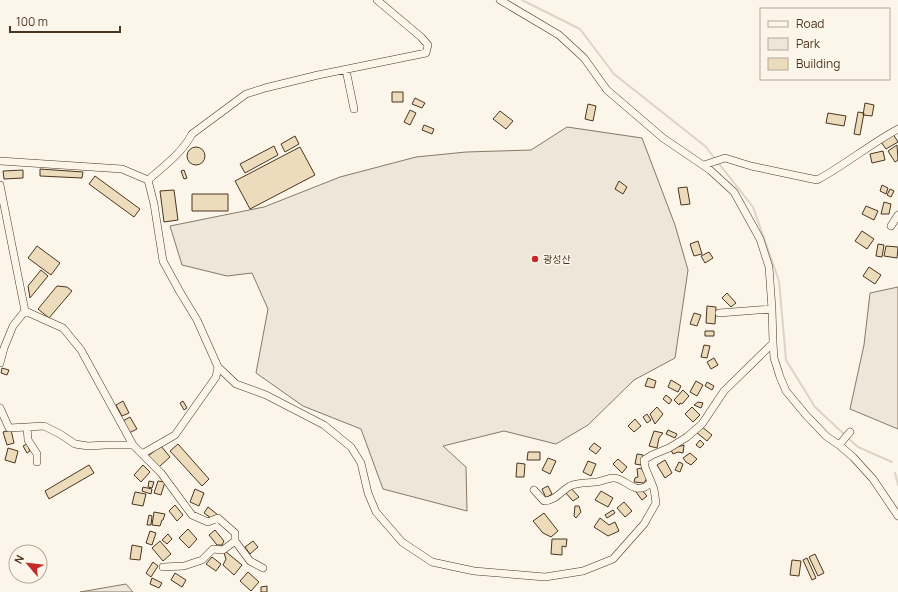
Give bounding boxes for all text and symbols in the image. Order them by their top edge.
scale bar [10,8,120,34]
legend [760,8,890,80]
text: 100 m [16,13,48,30]
text: Road [796,15,824,32]
text: Park [796,35,821,52]
text: Building [796,55,840,72]
place label: 광성산 [543,252,571,266]
marker: 광성산 [530,254,540,264]
north arrow [8,544,48,584]
text: N [10,552,27,566]

